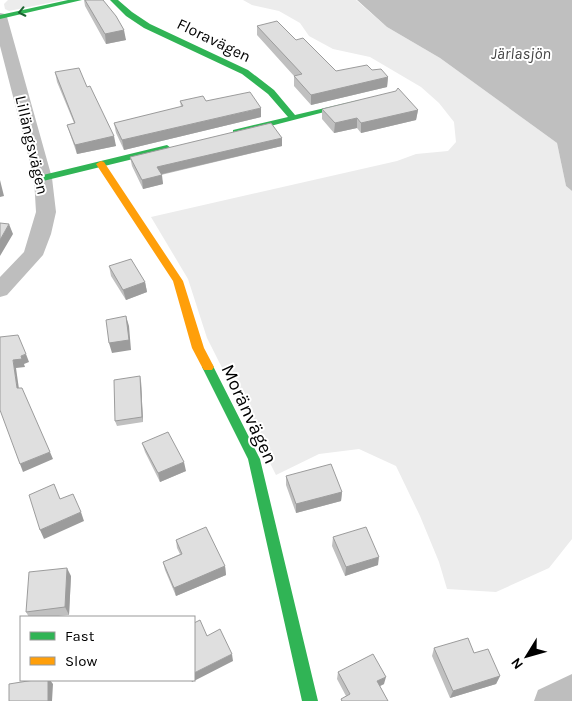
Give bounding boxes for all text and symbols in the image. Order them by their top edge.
one-way arrow [17,6,26,17]
street label: Floravägen [174,14,254,66]
water label: Järlasjön [491,44,551,63]
street label: Lillängsvägen [11,94,53,196]
street label: Moränvägen [216,361,282,467]
legend [20,616,195,681]
text: Fast [65,627,95,645]
north arrow [502,631,552,681]
text: Slow [65,652,97,670]
text: N [507,654,527,673]

